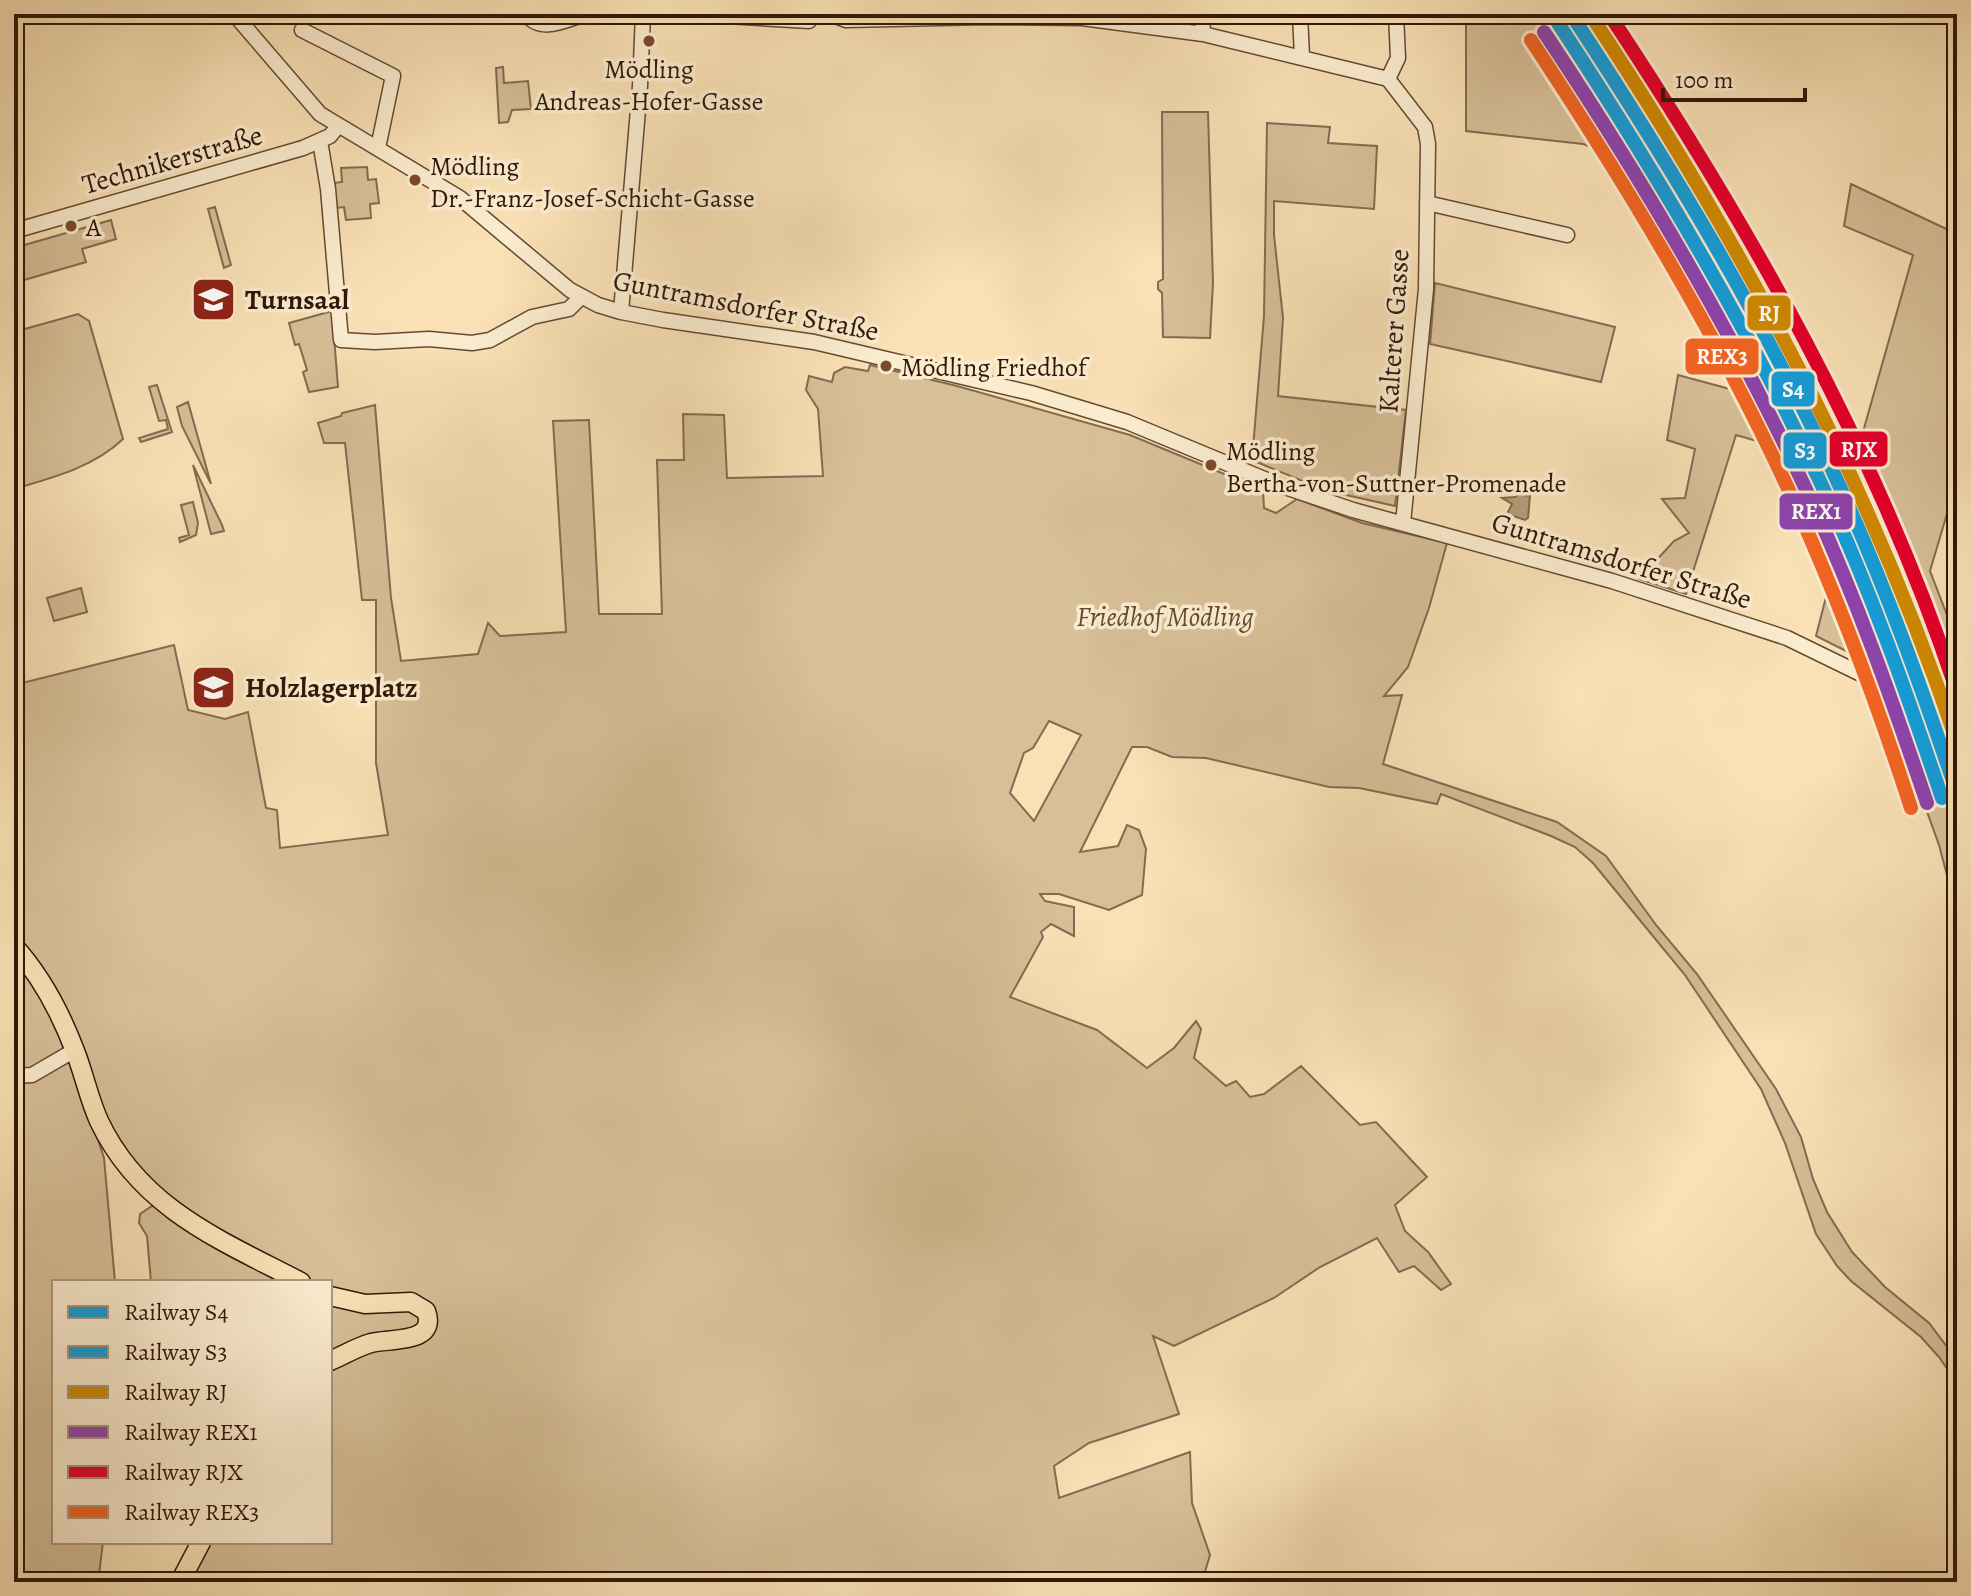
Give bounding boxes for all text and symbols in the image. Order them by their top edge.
marker: Mödling Andreas-Hofer-Gasse [641,33,657,49]
place label: Mödling Andreas-Hofer-Gasse [534,52,763,119]
scale bar [1663,52,1805,102]
text: 100 m [1675,64,1734,96]
street label: Technikerstraße [78,116,267,204]
place label: Mödling Dr.-Franz-Josef-Schicht-Gasse [430,149,755,216]
marker: Mödling Dr.-Franz-Josef-Schicht-Gasse [407,172,423,188]
place label: A [85,210,102,245]
marker: A [63,218,79,234]
street label: Kalterer Gasse [1369,248,1419,415]
street label: Guntramsdorfer Straße [610,262,882,350]
school or university icon: Turnsaal [190,275,238,323]
place label: Turnsaal [245,281,350,319]
line badge: RJ [1746,294,1792,332]
text: RJ [1758,299,1780,329]
line badge: REX3 [1684,337,1760,376]
text: REX3 [1696,342,1748,372]
place label: Mödling Friedhof [901,350,1090,385]
marker: Mödling Friedhof [878,358,894,374]
line badge: S4 [1770,370,1816,408]
text: S4 [1782,375,1804,405]
line badge: RJX [1828,430,1889,468]
line badge: S3 [1782,431,1828,470]
place label: Mödling Bertha-von-Suttner-Promenade [1226,434,1566,501]
text: RJX [1841,435,1877,465]
text: S3 [1794,436,1816,466]
marker: Mödling Bertha-von-Suttner-Promenade [1203,457,1219,473]
line badge: REX1 [1778,492,1854,531]
text: REX1 [1791,497,1841,527]
street label: Guntramsdorfer Straße [1487,503,1756,619]
park label: Friedhof Mödling [1076,598,1254,636]
school or university icon: Holzlagerplatz [190,663,238,711]
place label: Holzlagerplatz [245,669,418,707]
legend [52,1280,332,1544]
text: Railway S4 [124,1296,228,1328]
text: Railway S3 [124,1336,227,1368]
text: Railway RJ [124,1376,227,1408]
text: Railway REX1 [124,1416,258,1448]
text: Railway RJX [124,1456,243,1488]
text: Railway REX3 [124,1496,259,1528]

